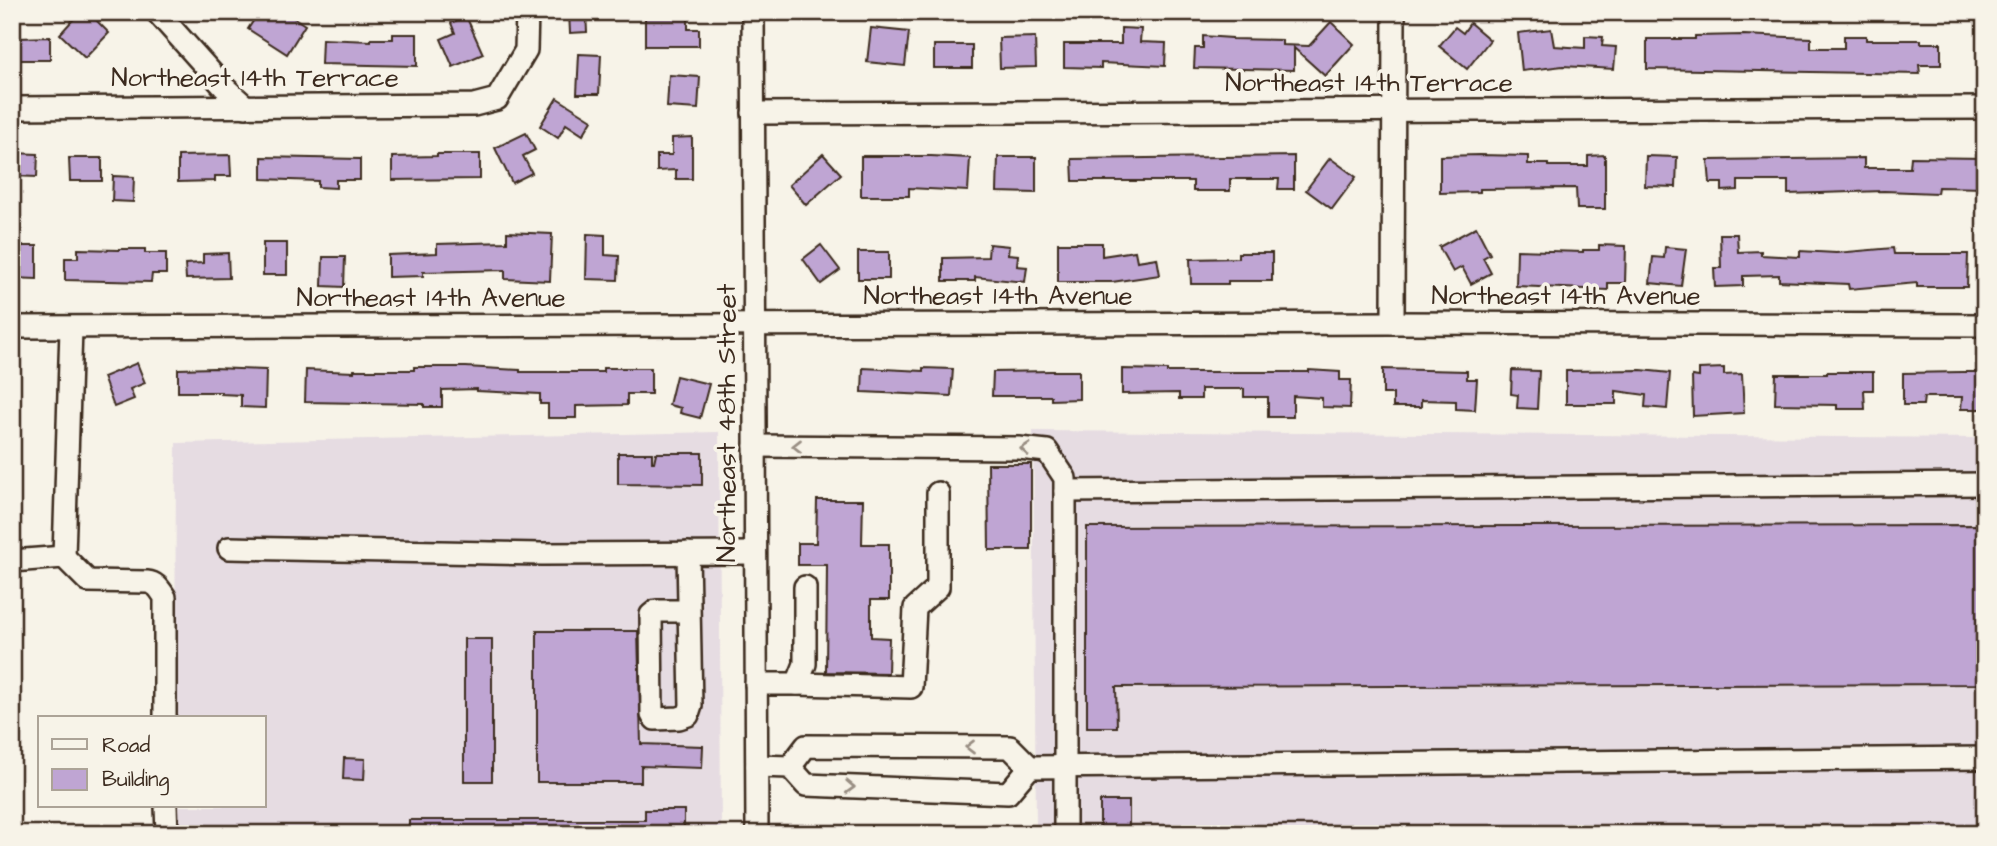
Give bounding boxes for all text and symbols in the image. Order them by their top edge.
street label: Northeast 14th Terrace [111,60,399,96]
street label: Northeast 14th Terrace [1225,65,1513,101]
street label: Northeast 14th Avenue [863,278,1133,314]
street label: Northeast 14th Avenue [1431,278,1701,314]
street label: Northeast 14th Avenue [296,280,566,316]
street label: Northeast 48th Street [709,283,745,562]
one-way arrow [792,438,802,454]
one-way arrow [1019,442,1030,457]
legend [38,716,266,808]
text: Road [102,731,150,760]
one-way arrow [964,739,975,755]
text: Building [102,765,170,796]
one-way arrow [845,779,856,794]

